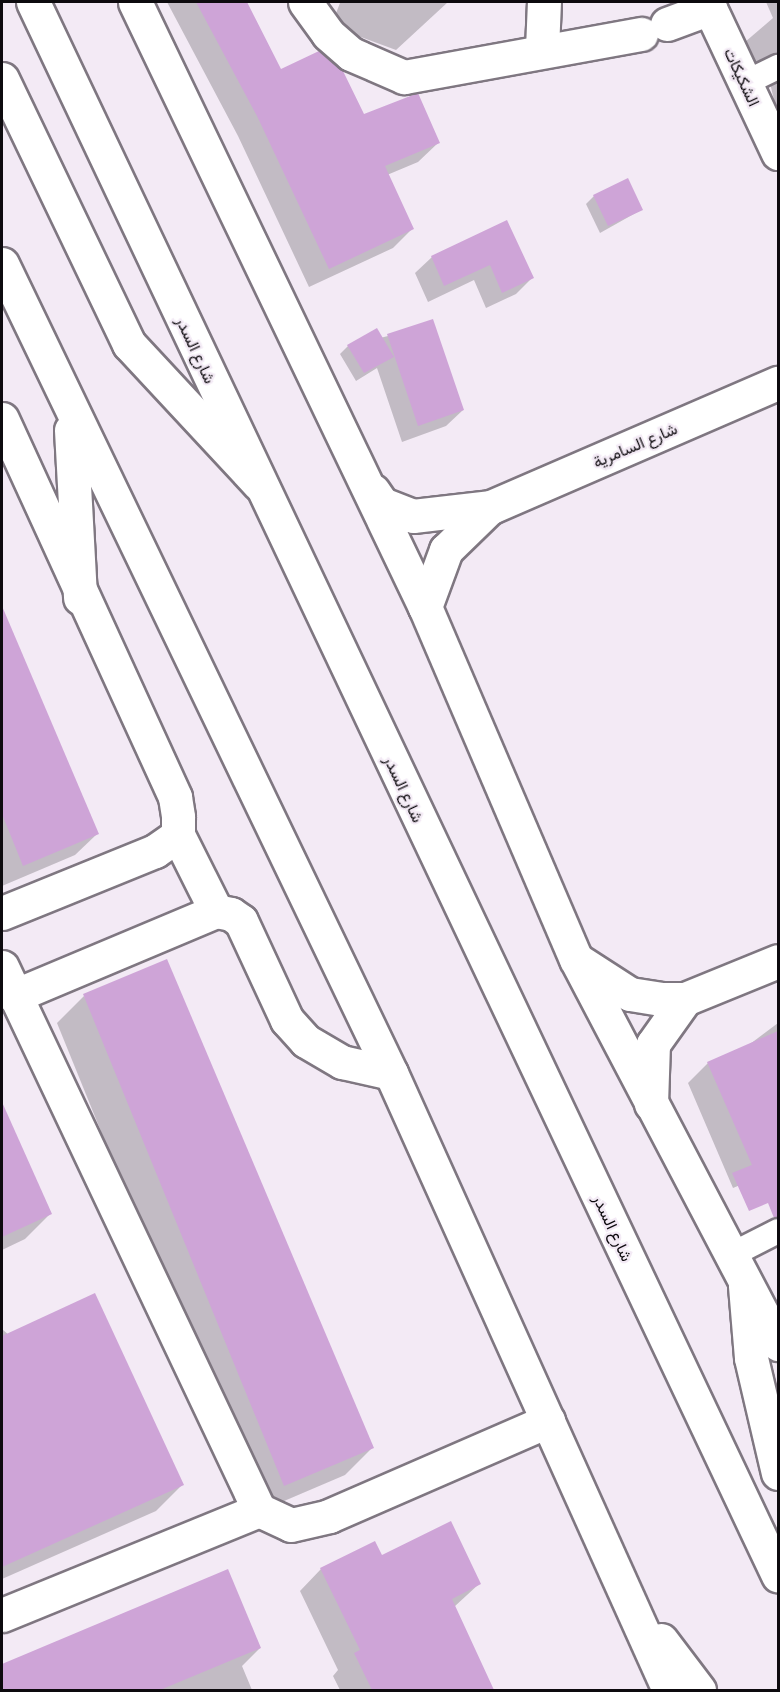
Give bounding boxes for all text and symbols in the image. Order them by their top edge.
street label: الشكيكات [720,45,764,109]
street label: شارع السدر [172,314,220,386]
street label: شارع السامرية [590,419,680,471]
street label: شارع السدر [380,753,428,825]
street label: شارع السدر [589,1192,637,1264]

